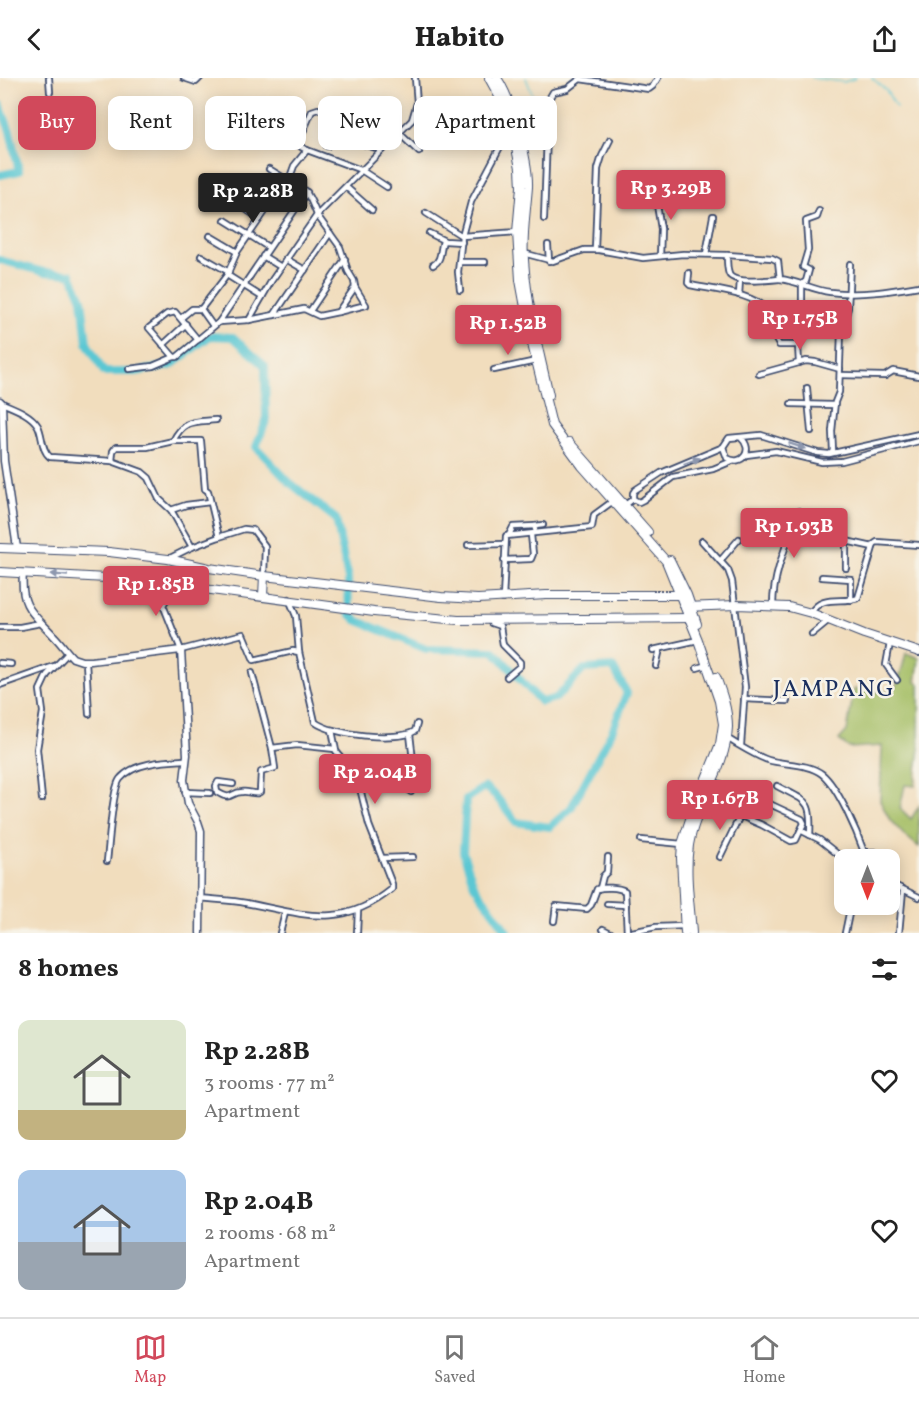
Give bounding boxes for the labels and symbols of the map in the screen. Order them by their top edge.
pin: Rp 3.29B [609,170,733,221]
pin: Rp 2.28B [191,173,315,224]
pin: Rp 1.75B [738,300,862,351]
pin: Rp 1.52B [446,305,570,356]
one-way arrow [788,442,806,451]
one-way arrow [684,455,702,465]
pin: Rp 1.93B [732,508,856,559]
pin: Rp 1.85B [94,566,218,617]
one-way arrow [49,570,68,580]
district label: JAMPANG [773,673,895,707]
pin: Rp 2.04B [313,754,437,805]
pin: Rp 1.67B [658,780,782,831]
north arrow [834,849,900,915]

